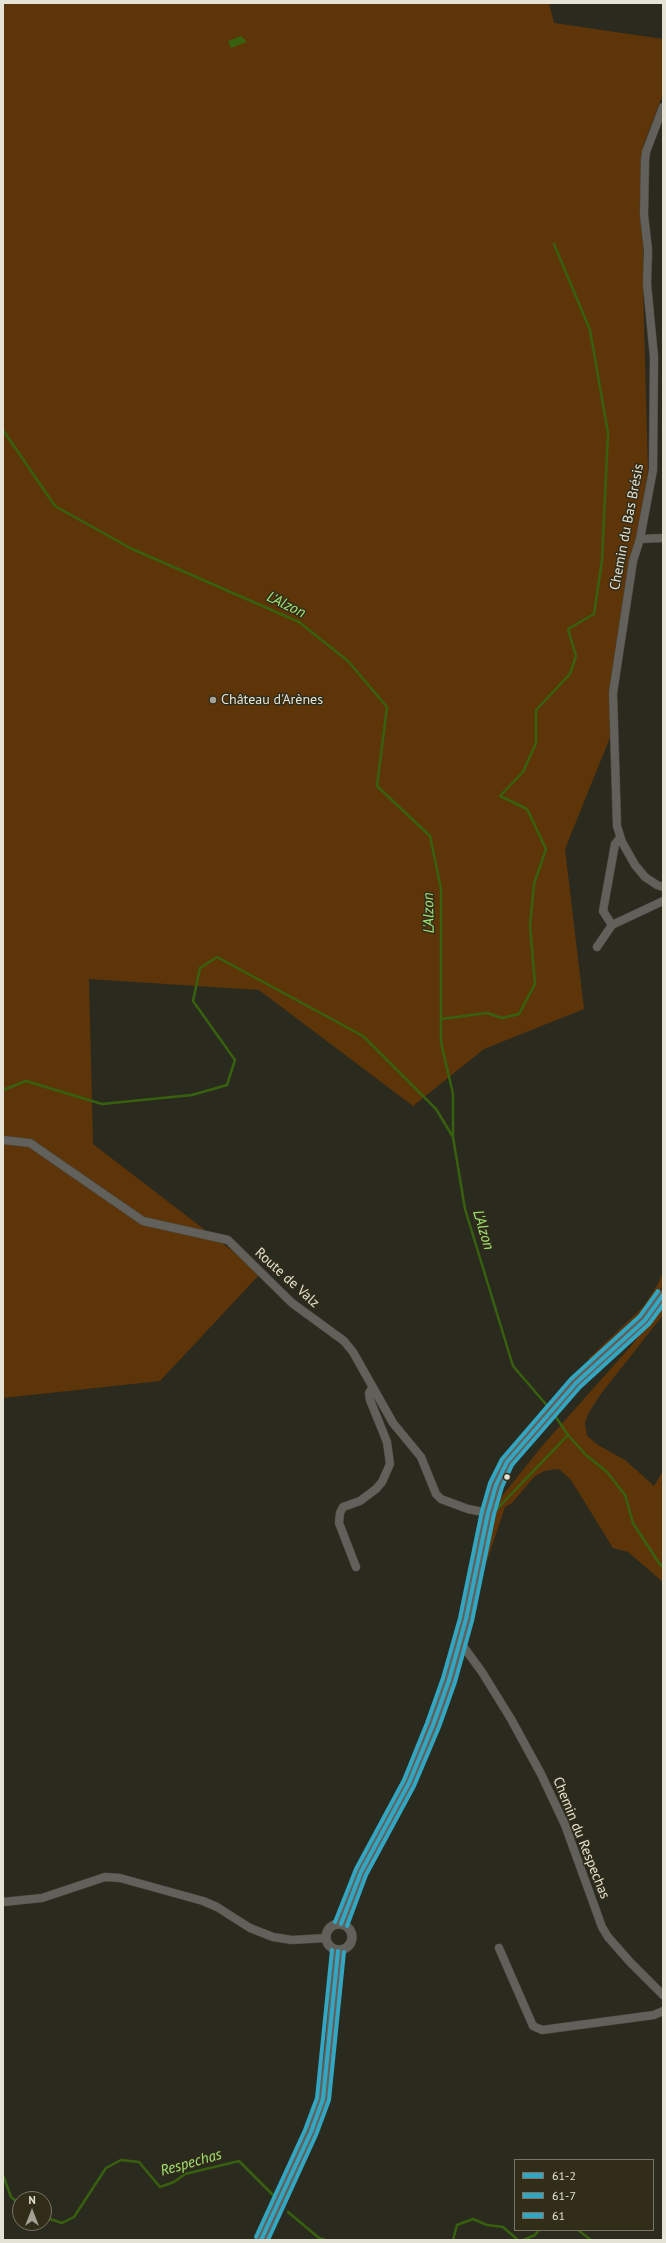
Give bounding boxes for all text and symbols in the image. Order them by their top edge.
street label: Chemin du Bas Brésis [607,462,647,592]
water label: L'Alzon [264,588,308,622]
place label: Château d'Arènes [221,692,323,708]
marker: Château d'Arènes [208,695,218,705]
water label: L'Alzon [420,892,438,934]
water label: L'Alzon [468,1208,498,1252]
street label: Route de Valz [251,1245,323,1311]
unlabelled marker [502,1472,512,1482]
street label: Chemin du Respechas [549,1775,613,1901]
water label: Respechas [158,2146,224,2180]
legend [514,2159,654,2231]
text: 61-2 [552,2168,576,2183]
text: 61-7 [552,2188,576,2203]
north arrow [12,2191,52,2231]
text: N [28,2193,36,2207]
text: 61 [552,2208,565,2223]

